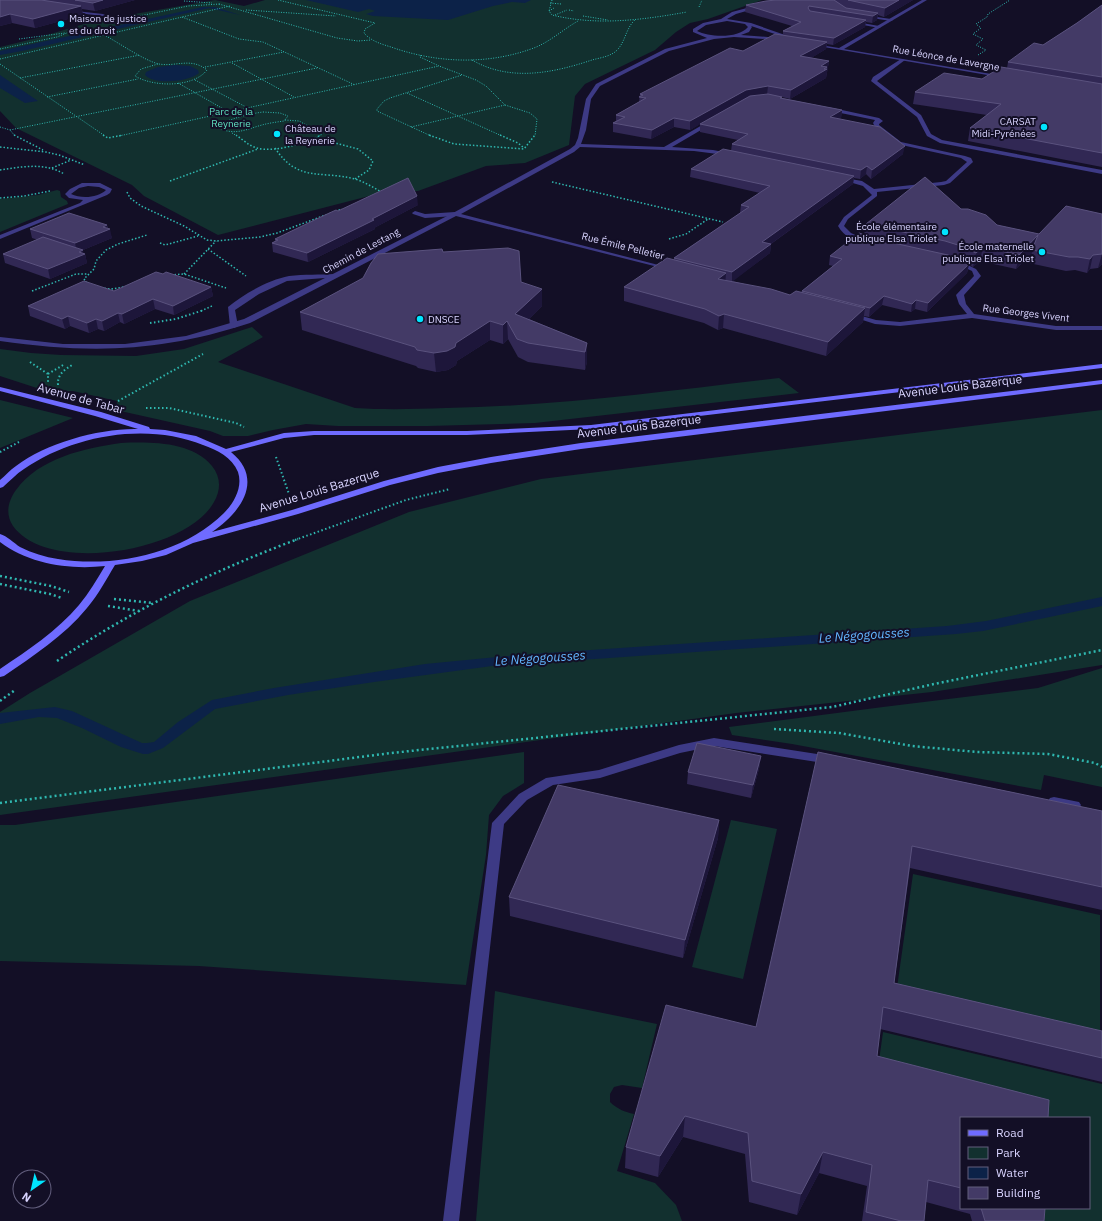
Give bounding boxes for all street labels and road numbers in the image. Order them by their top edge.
street label: Rue Léonce de Lavergne [891,42,1001,74]
street label: Chemin de Lestang [320,225,402,277]
street label: Rue Émile Pelletier [580,229,666,263]
street label: Rue Georges Vivent [982,301,1071,325]
street label: Avenue Louis Bazerque [897,371,1023,401]
street label: Avenue de Tabar [36,379,127,417]
street label: Avenue Louis Bazerque [576,411,702,441]
street label: Avenue Louis Bazerque [257,464,381,515]

